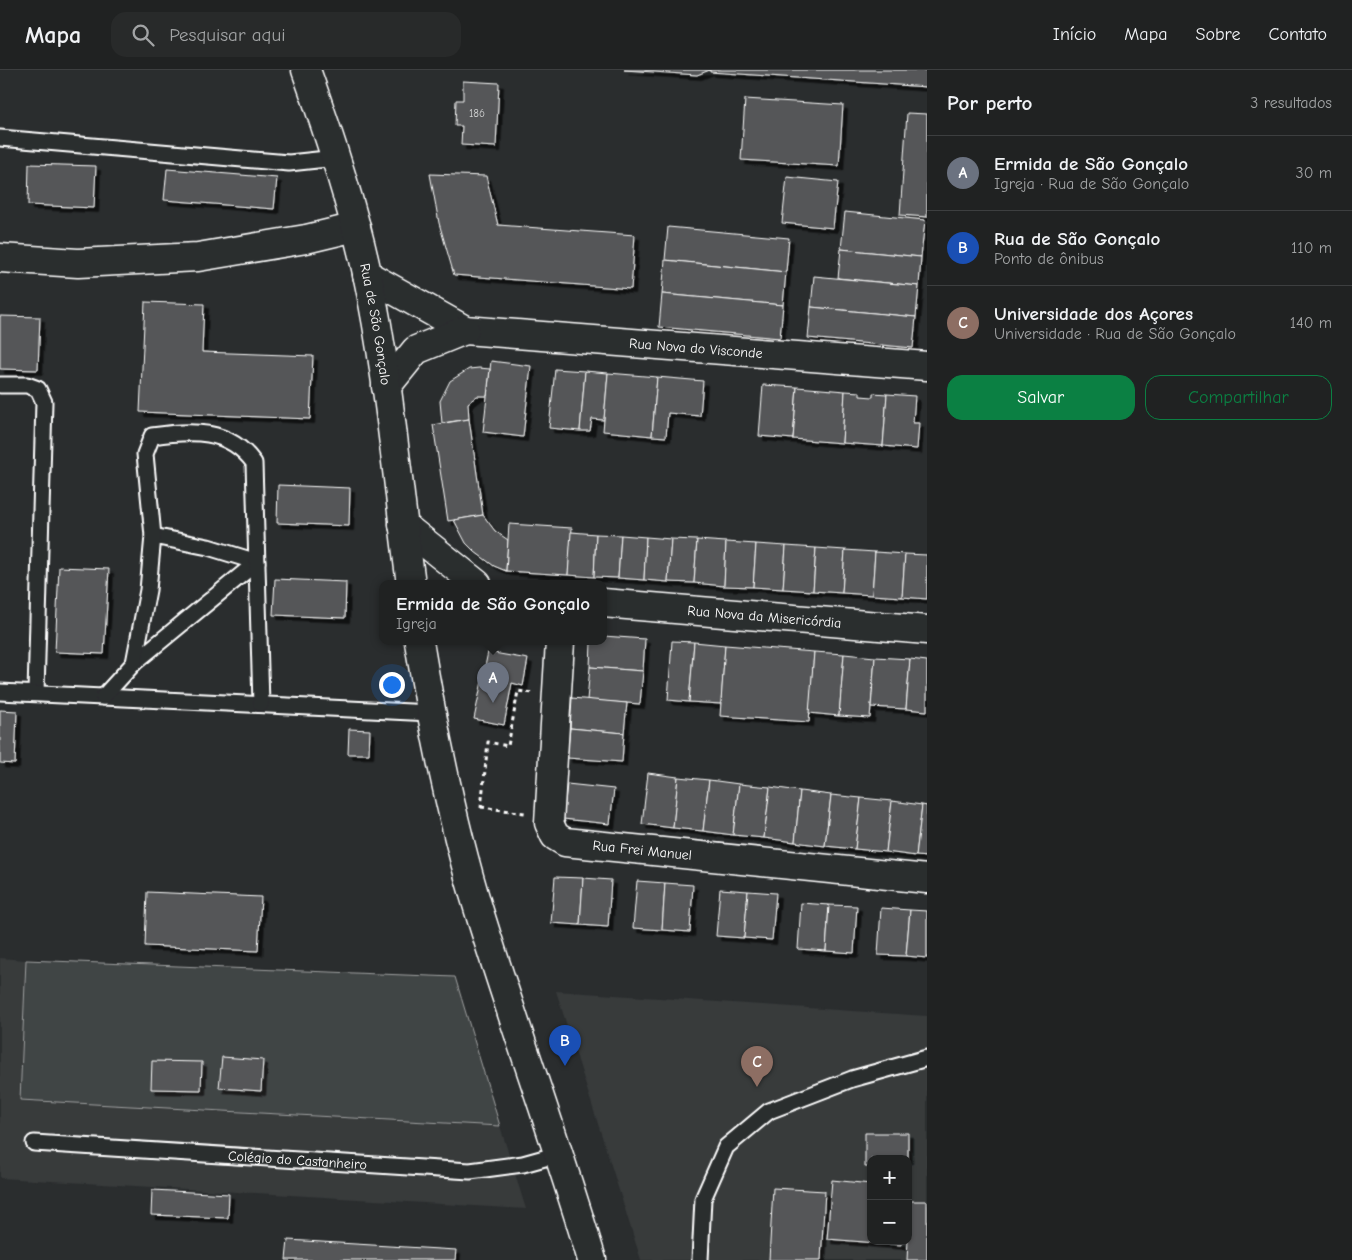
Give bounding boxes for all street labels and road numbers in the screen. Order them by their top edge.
street label: Rua de São Gonçalo [356,262,394,386]
street label: Rua Nova do Visconde [629,335,763,362]
street label: Rua Nova da Misericórdia [687,602,842,632]
street label: Rua Frei Manuel [592,837,693,864]
street label: Colégio do Castanheiro [227,1147,367,1173]

